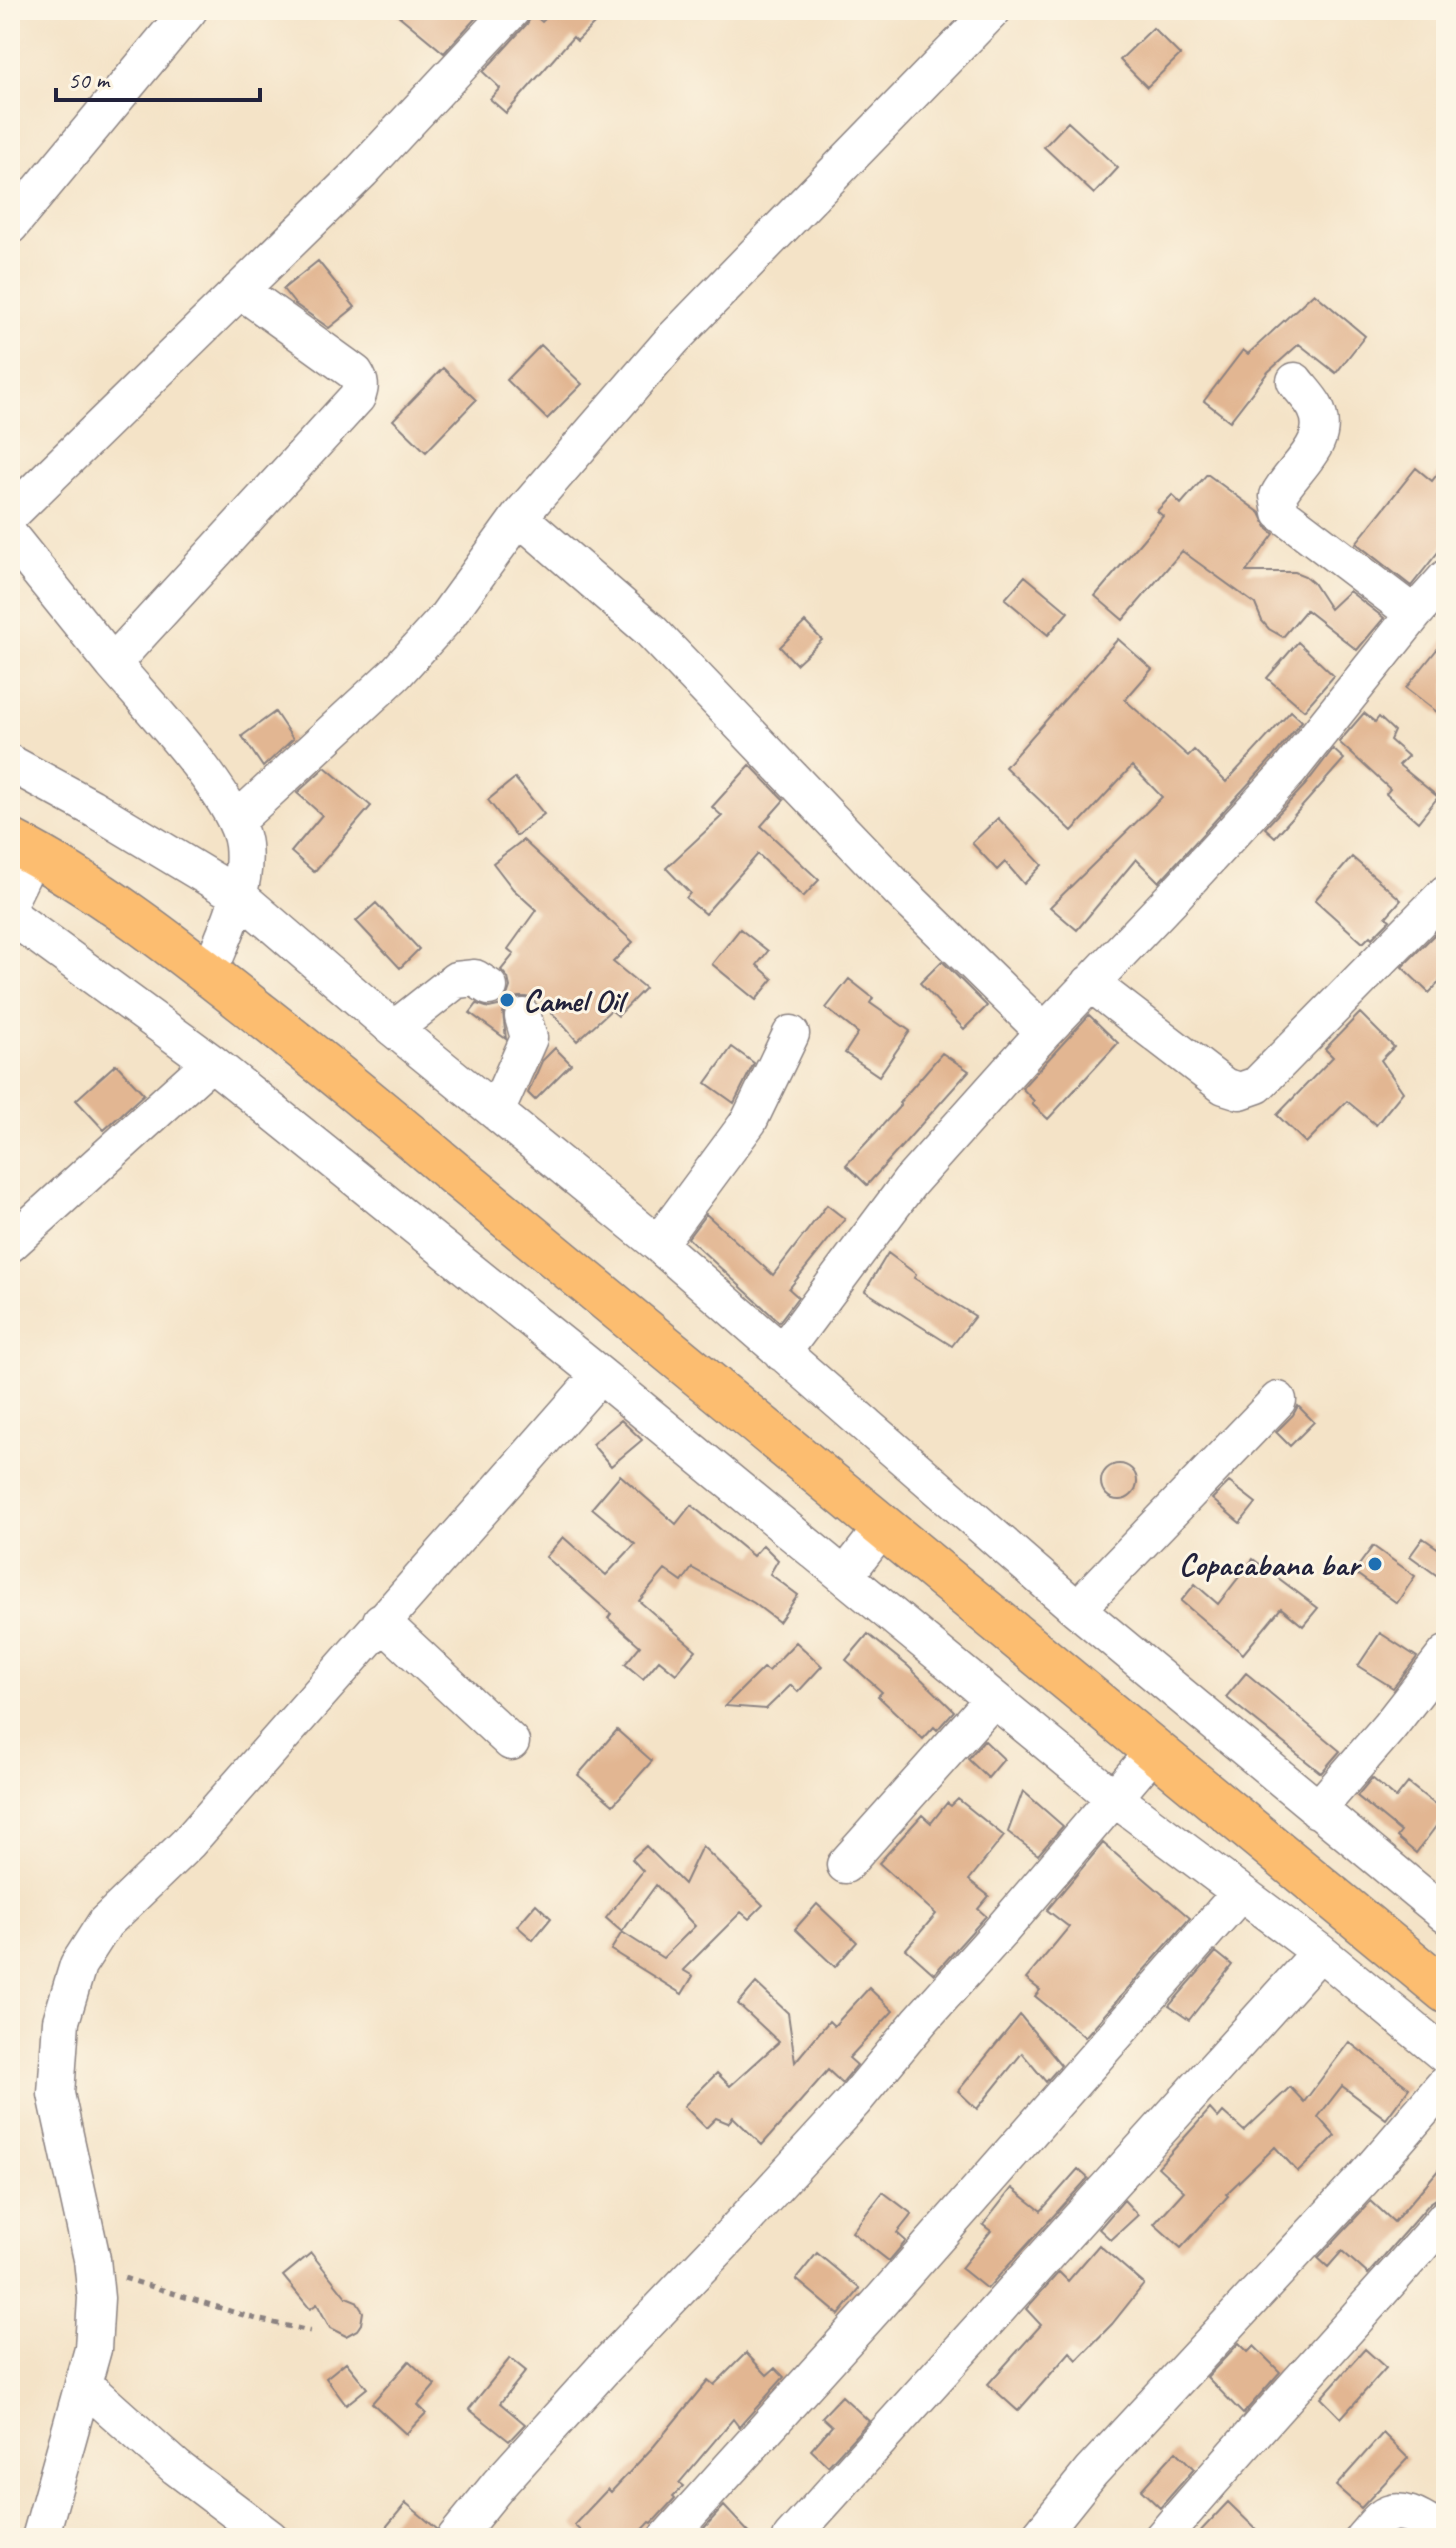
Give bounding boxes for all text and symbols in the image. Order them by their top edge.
scale bar [56,52,260,102]
text: 50 m [68,65,111,95]
place label: Camel Oil [523,980,629,1021]
marker: Camel Oil [498,991,516,1009]
place label: Copacabana bar [1179,1544,1362,1585]
marker: Copacabana bar [1366,1555,1384,1573]

